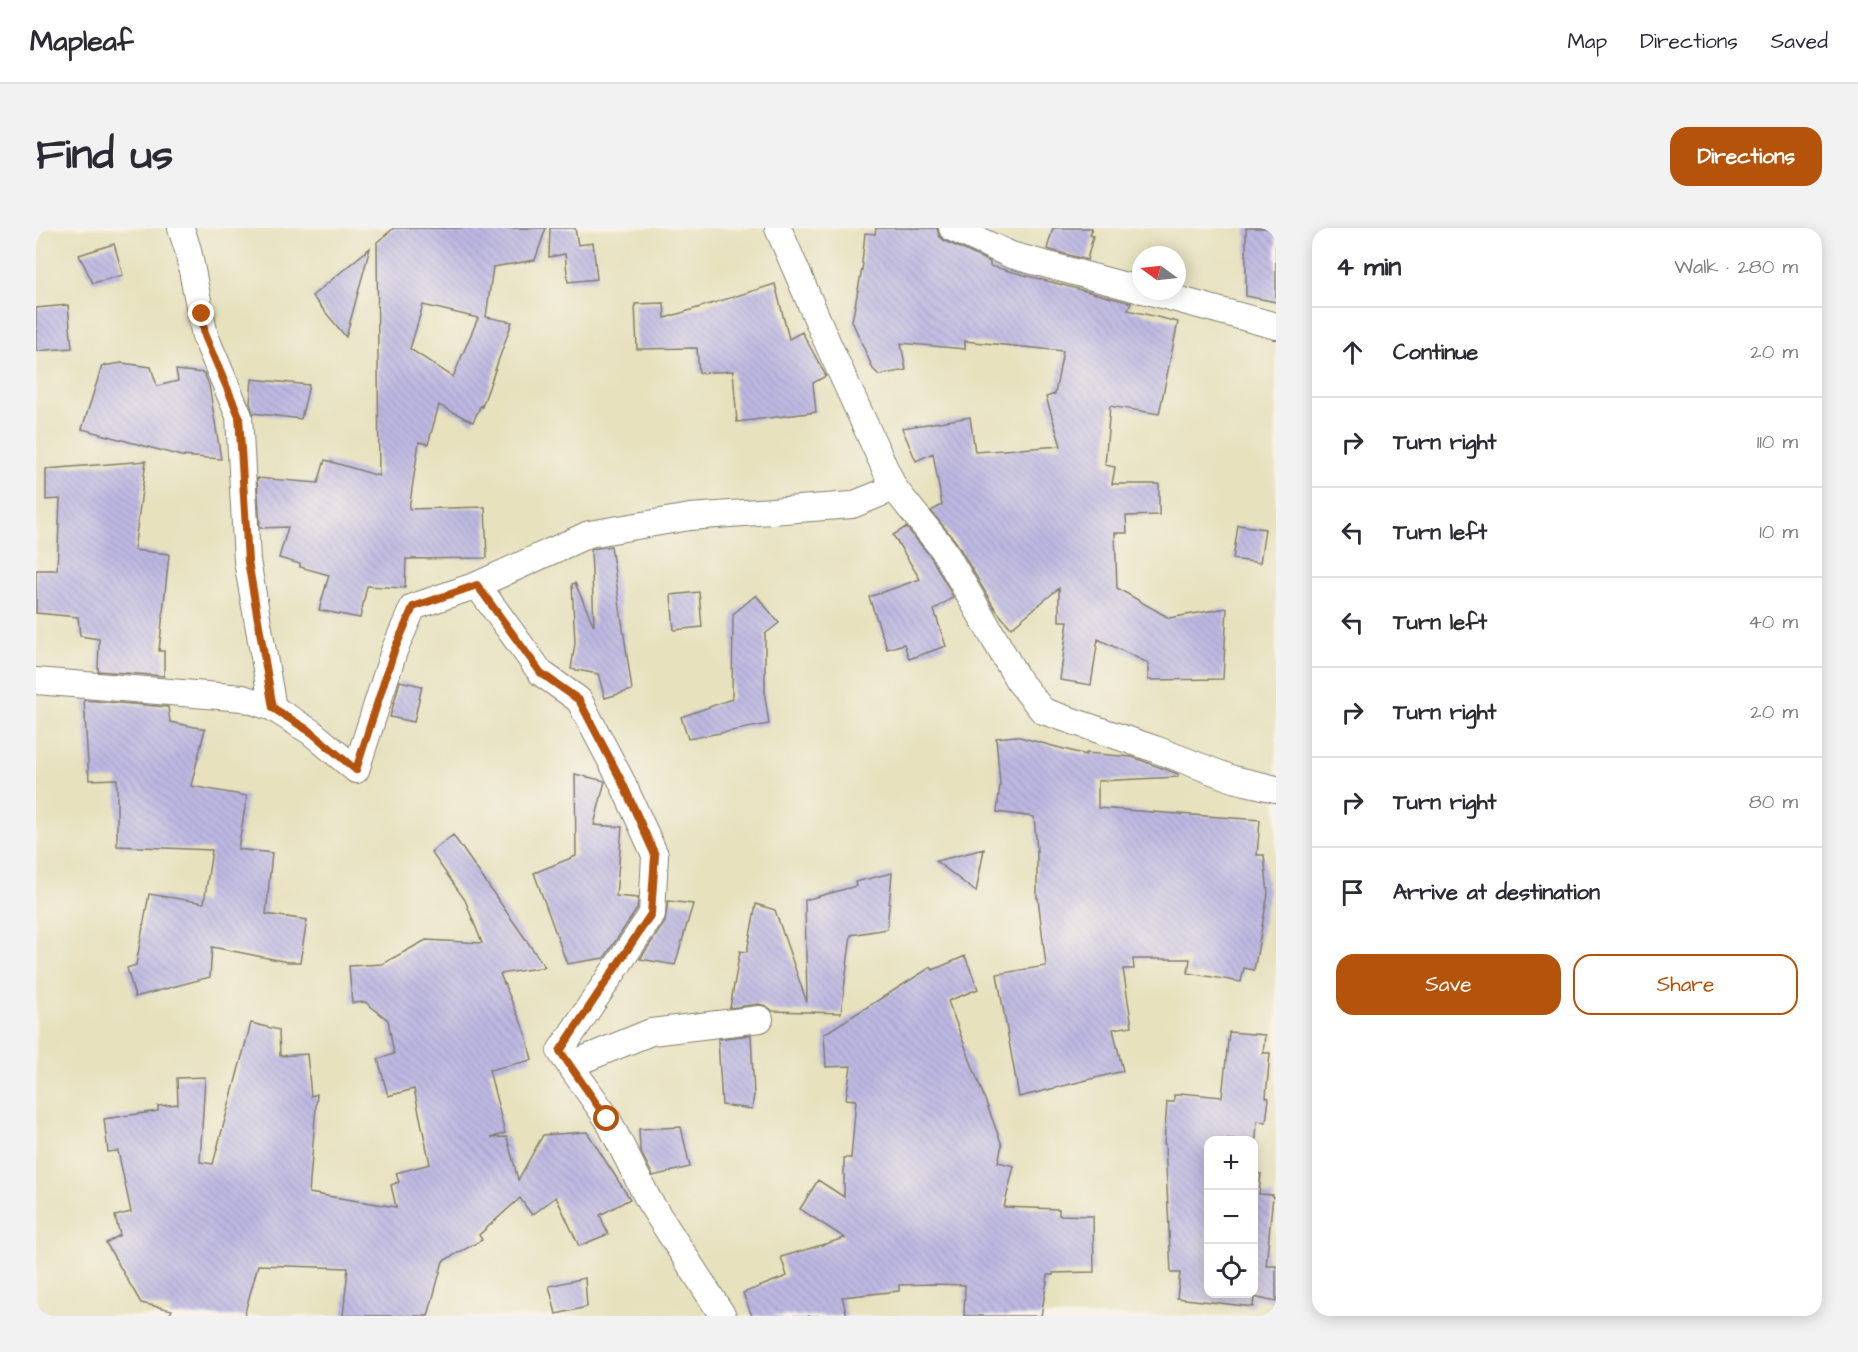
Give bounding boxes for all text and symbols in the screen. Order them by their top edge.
text: Mapleaf [30,22,133,61]
text: Map [1567,27,1607,56]
text: Directions [1640,27,1738,56]
text: Saved [1771,27,1828,56]
text: Find us [36,127,173,185]
button: Directions [1670,127,1822,186]
north arrow [1132,246,1186,300]
text: 4 min [1336,249,1401,285]
text: Walk · 280 m [1674,253,1798,281]
route end [188,300,214,326]
icon: ahead [1336,336,1369,369]
text: Continue [1393,337,1478,368]
text: 20 m [1750,338,1798,366]
icon: right [1336,426,1369,459]
text: Turn right [1393,427,1496,458]
text: 110 m [1757,428,1798,456]
icon: left [1336,516,1369,549]
text: Turn left [1393,517,1487,548]
text: 10 m [1759,518,1798,546]
icon: left [1336,606,1369,639]
text: Turn left [1393,607,1487,638]
text: 40 m [1748,608,1798,636]
icon: right [1336,696,1369,729]
text: Turn right [1393,697,1496,728]
text: 20 m [1750,698,1798,726]
icon: right [1336,786,1369,819]
text: Turn right [1393,787,1496,818]
text: 80 m [1749,788,1798,816]
icon: arrive [1336,876,1369,909]
text: Arrive at destination [1393,877,1600,908]
button: Save [1336,954,1561,1015]
button: Share [1573,954,1798,1015]
route start [593,1105,619,1131]
map controls [1204,1136,1258,1298]
button: + [1204,1136,1258,1190]
button: − [1204,1190,1258,1244]
button: locate [1204,1244,1258,1298]

